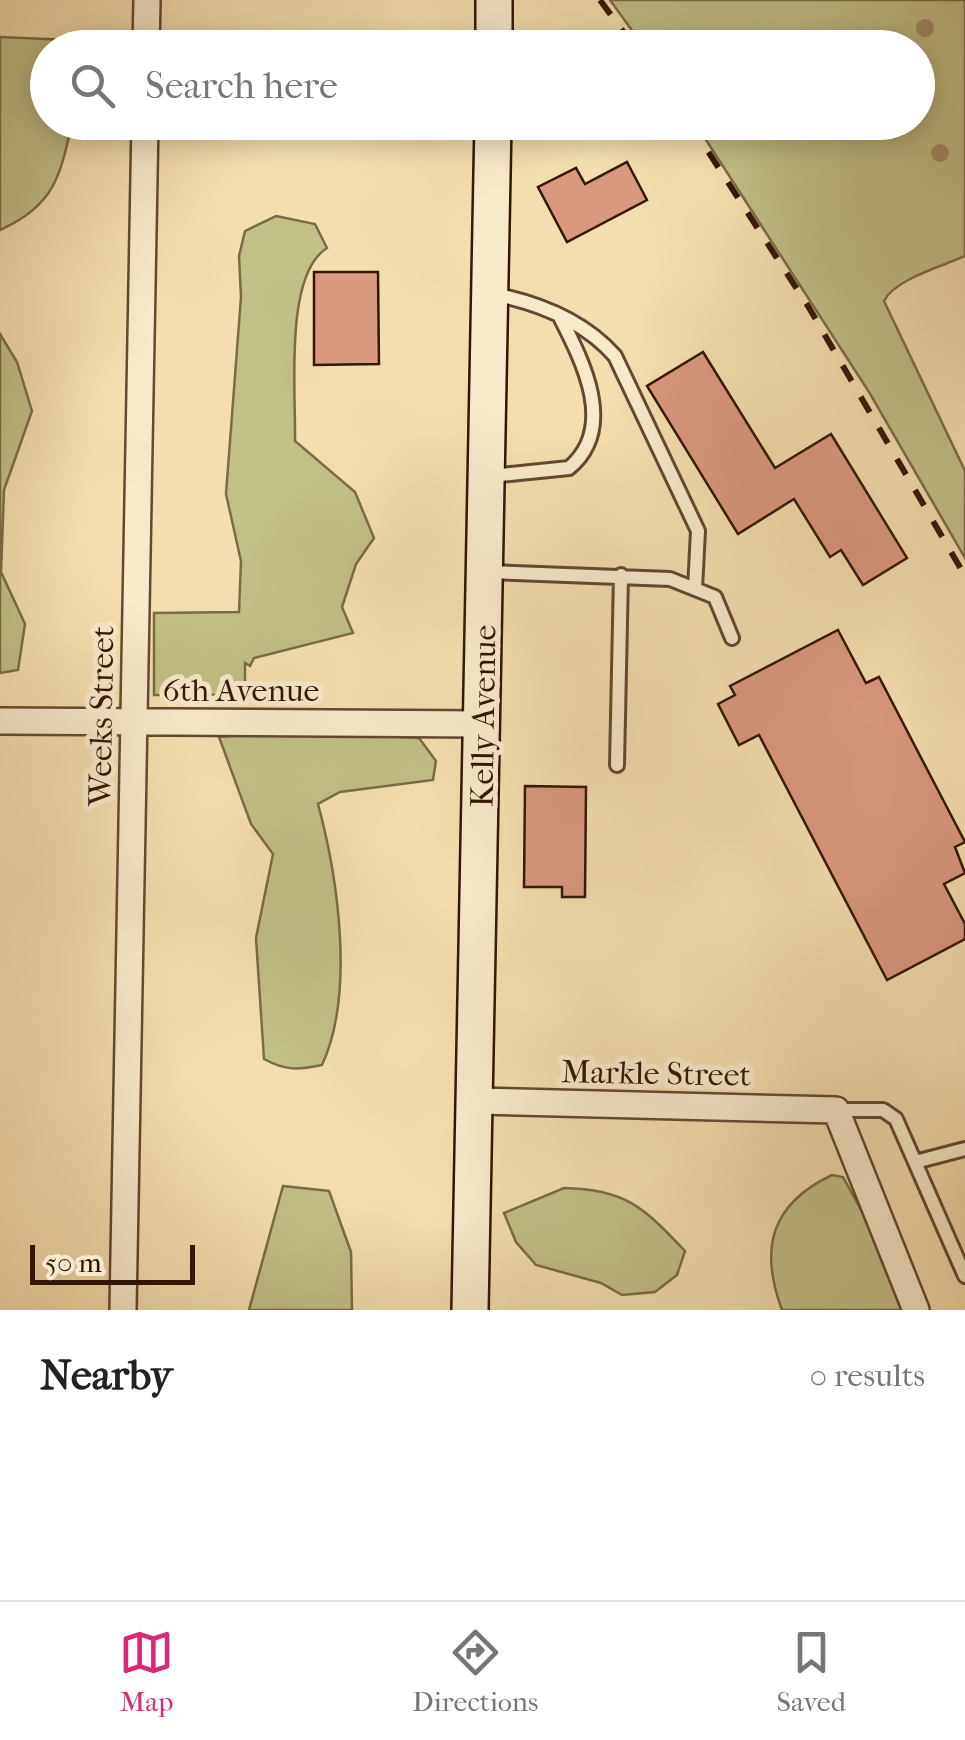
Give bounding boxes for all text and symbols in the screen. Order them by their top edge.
search box [30,30,935,140]
icon: search [65,58,120,113]
text: Search here [145,63,338,108]
street label: Kelly Avenue [463,624,504,808]
street label: Weeks Street [81,625,122,807]
street label: 6th Avenue [163,672,320,709]
street label: Markle Street [561,1053,752,1094]
scale bar [30,1240,195,1284]
text: 50 m [45,1246,102,1279]
text: Nearby [40,1351,172,1400]
text: 0 results [809,1357,925,1394]
tab: Map [119,1625,174,1718]
tab: Directions [412,1625,538,1718]
tab: Saved [776,1625,846,1718]

